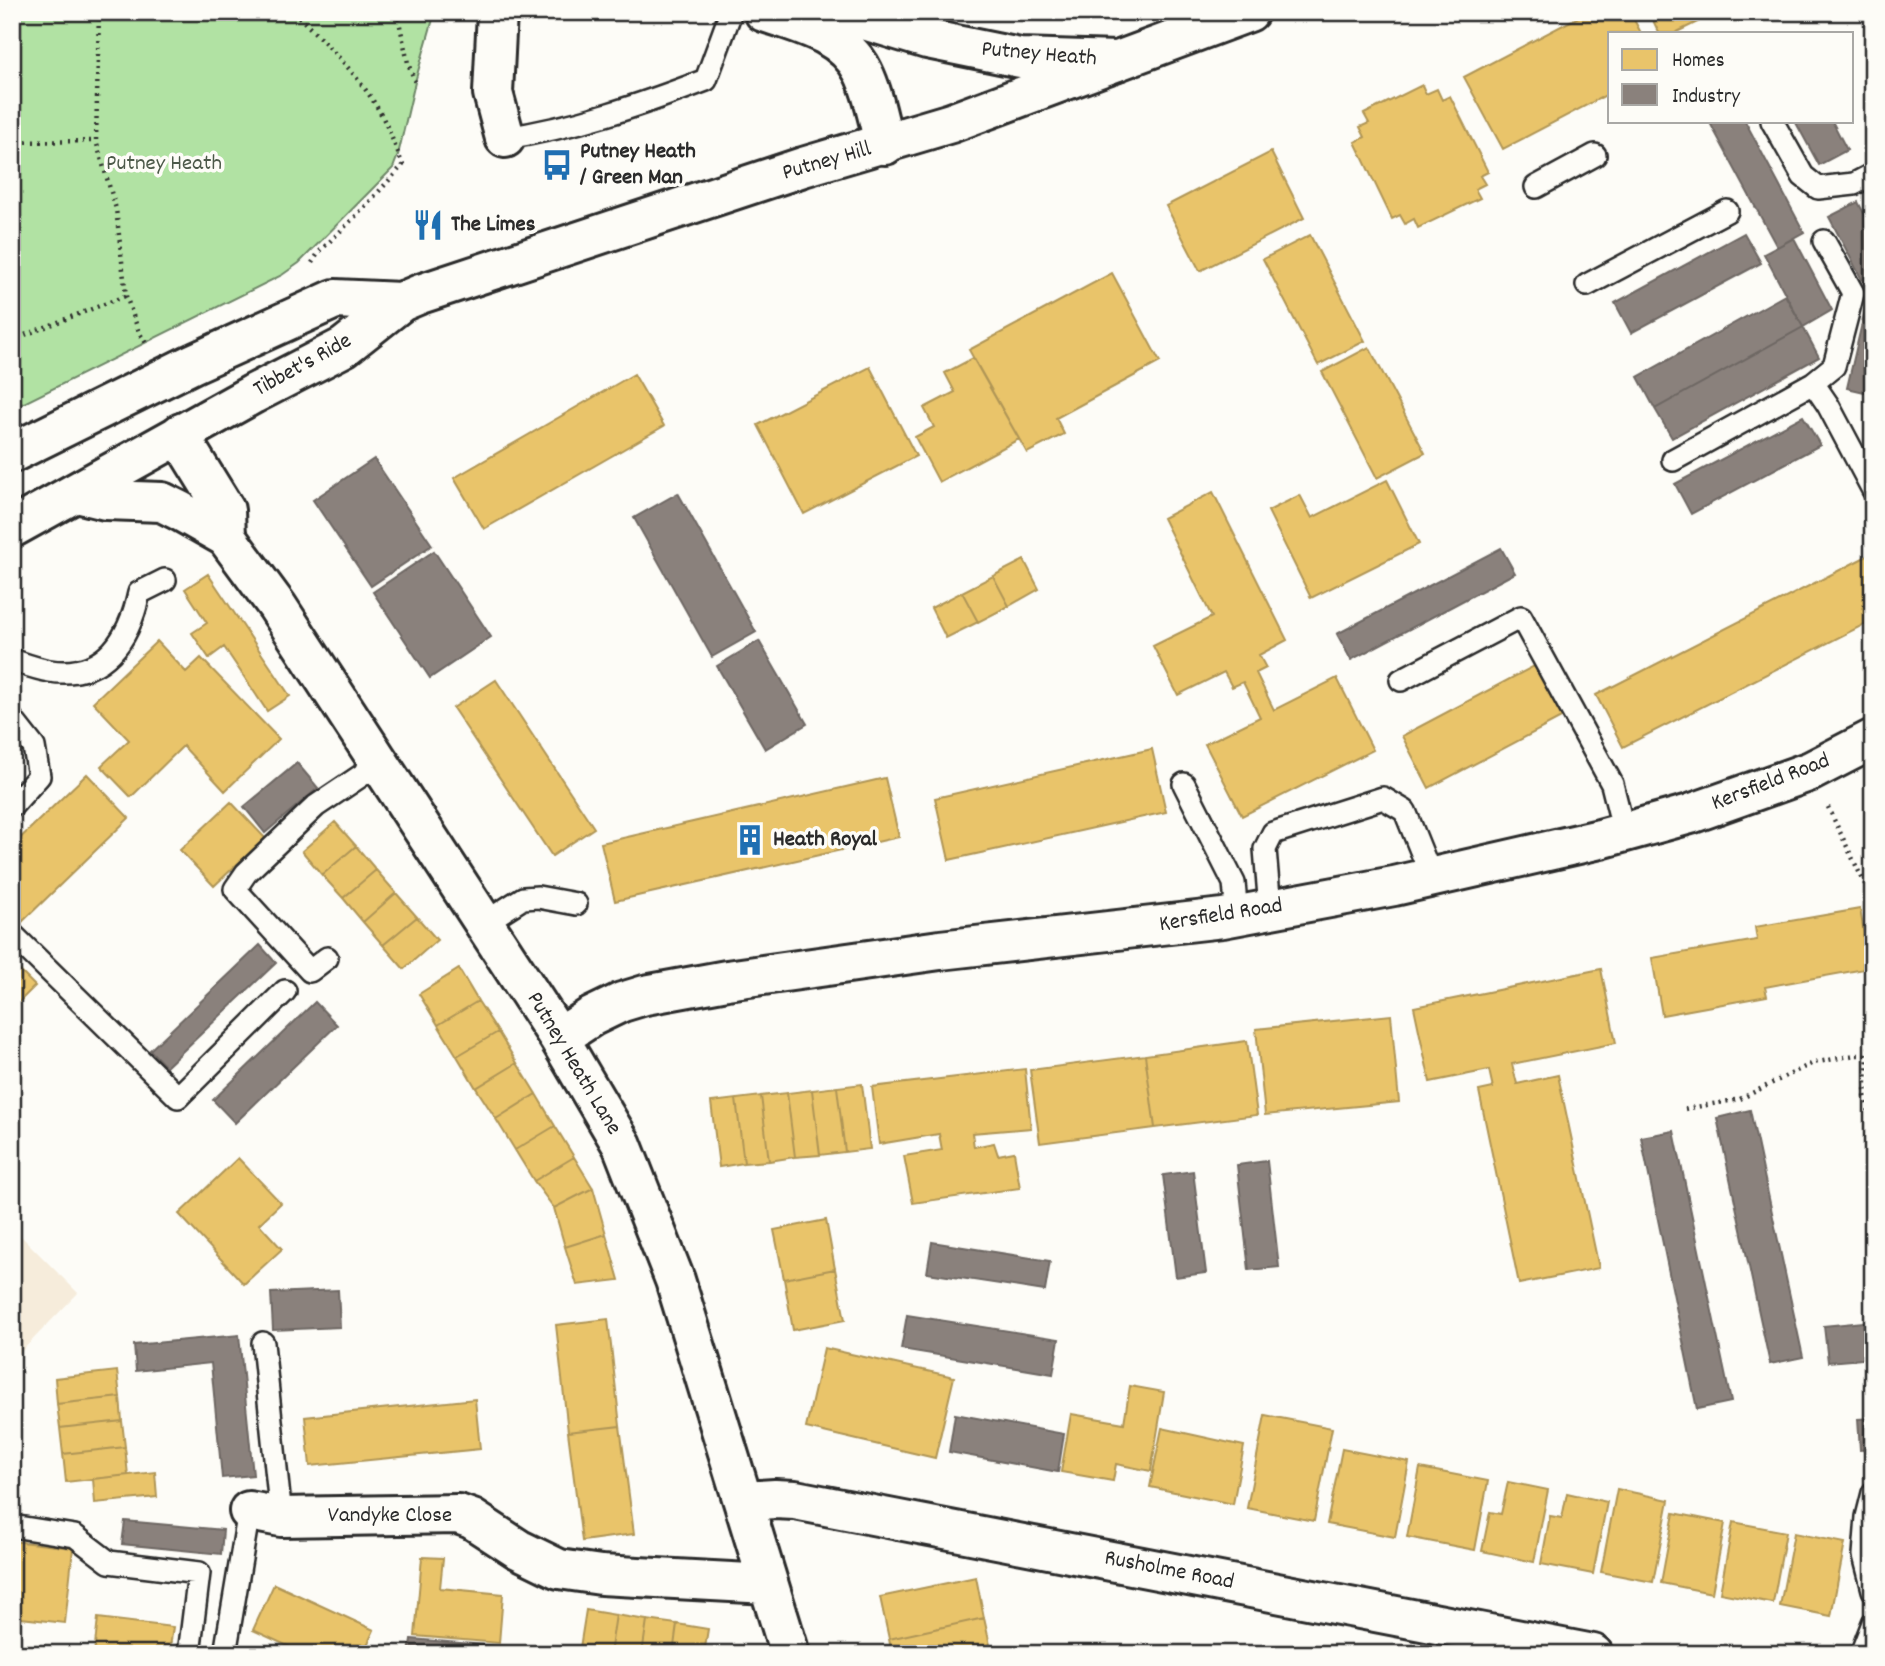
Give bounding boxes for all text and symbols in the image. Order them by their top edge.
legend [1608,32,1854,122]
street label: Putney Heath [980,34,1098,76]
text: Homes [1672,47,1725,77]
text: Industry [1672,83,1740,113]
street label: Putney Hill [779,133,876,190]
place label: Putney Heath / Green Man [579,136,696,195]
park label: Putney Heath [106,148,222,181]
bus stop icon: Putney Heath / Green Man [540,148,574,182]
restaurant icon: The Limes [411,208,445,242]
place label: The Limes [451,209,536,242]
street label: Tibbet's Ride [248,325,358,407]
street label: Kersfield Road [1707,745,1835,821]
building icon: Heath Royal [733,823,767,857]
place label: Heath Royal [773,824,878,857]
street label: Kersfield Road [1157,890,1285,942]
street label: Putney Heath Lane [517,986,629,1142]
street label: Vandyke Close [328,1500,452,1533]
street label: Rusholme Road [1101,1542,1237,1600]

